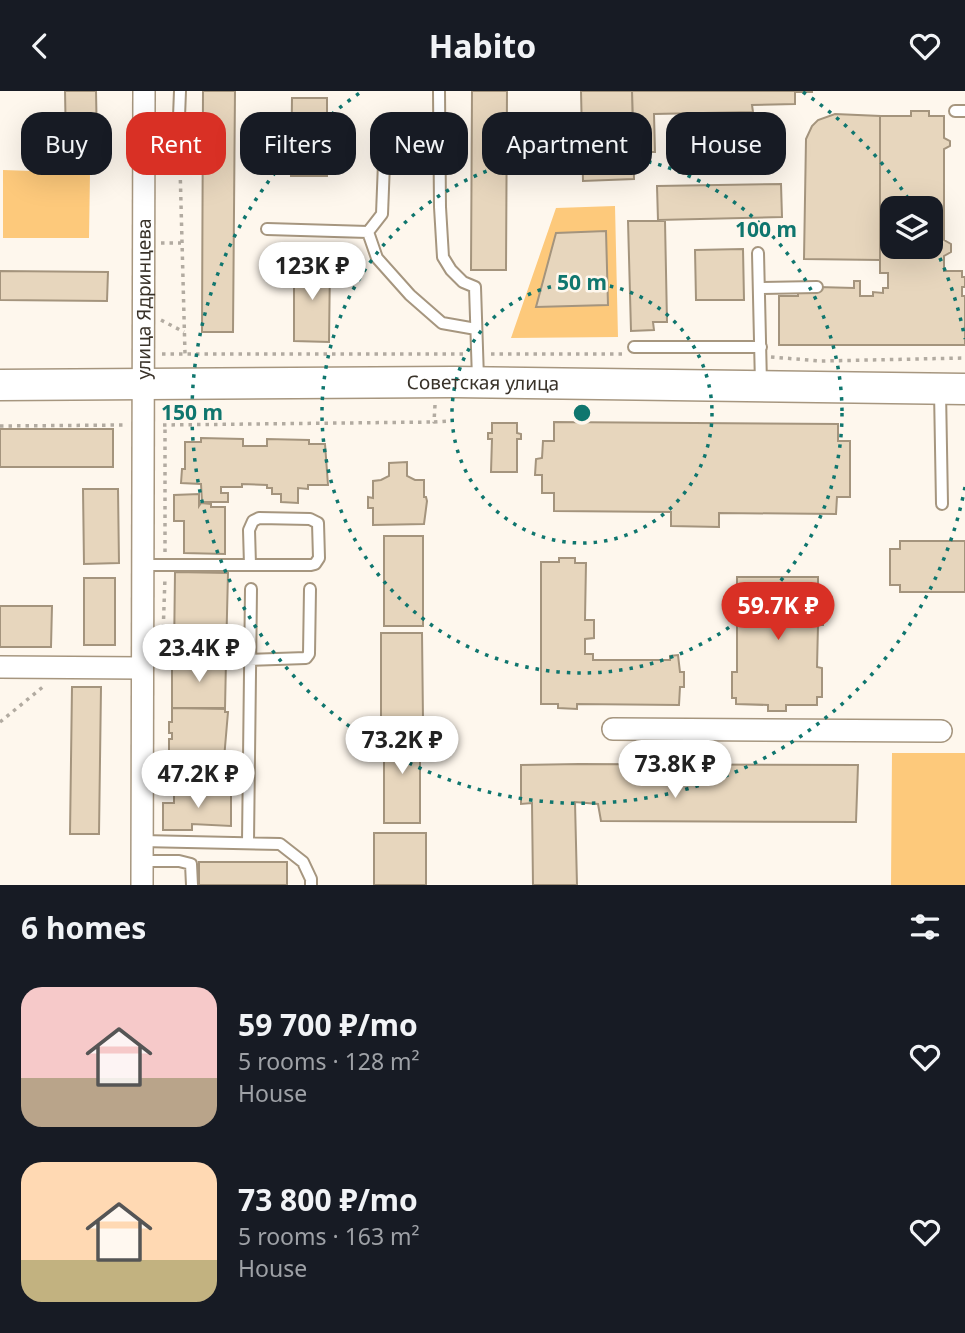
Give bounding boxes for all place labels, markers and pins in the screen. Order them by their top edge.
pin: 123K ₽ [255,243,369,302]
centre of rings [570,401,594,425]
pin: 59.7K ₽ [713,582,843,642]
pin: 23.4K ₽ [134,625,264,684]
pin: 73.2K ₽ [337,717,467,776]
pin: 73.8K ₽ [610,741,740,800]
pin: 47.2K ₽ [133,751,263,810]

